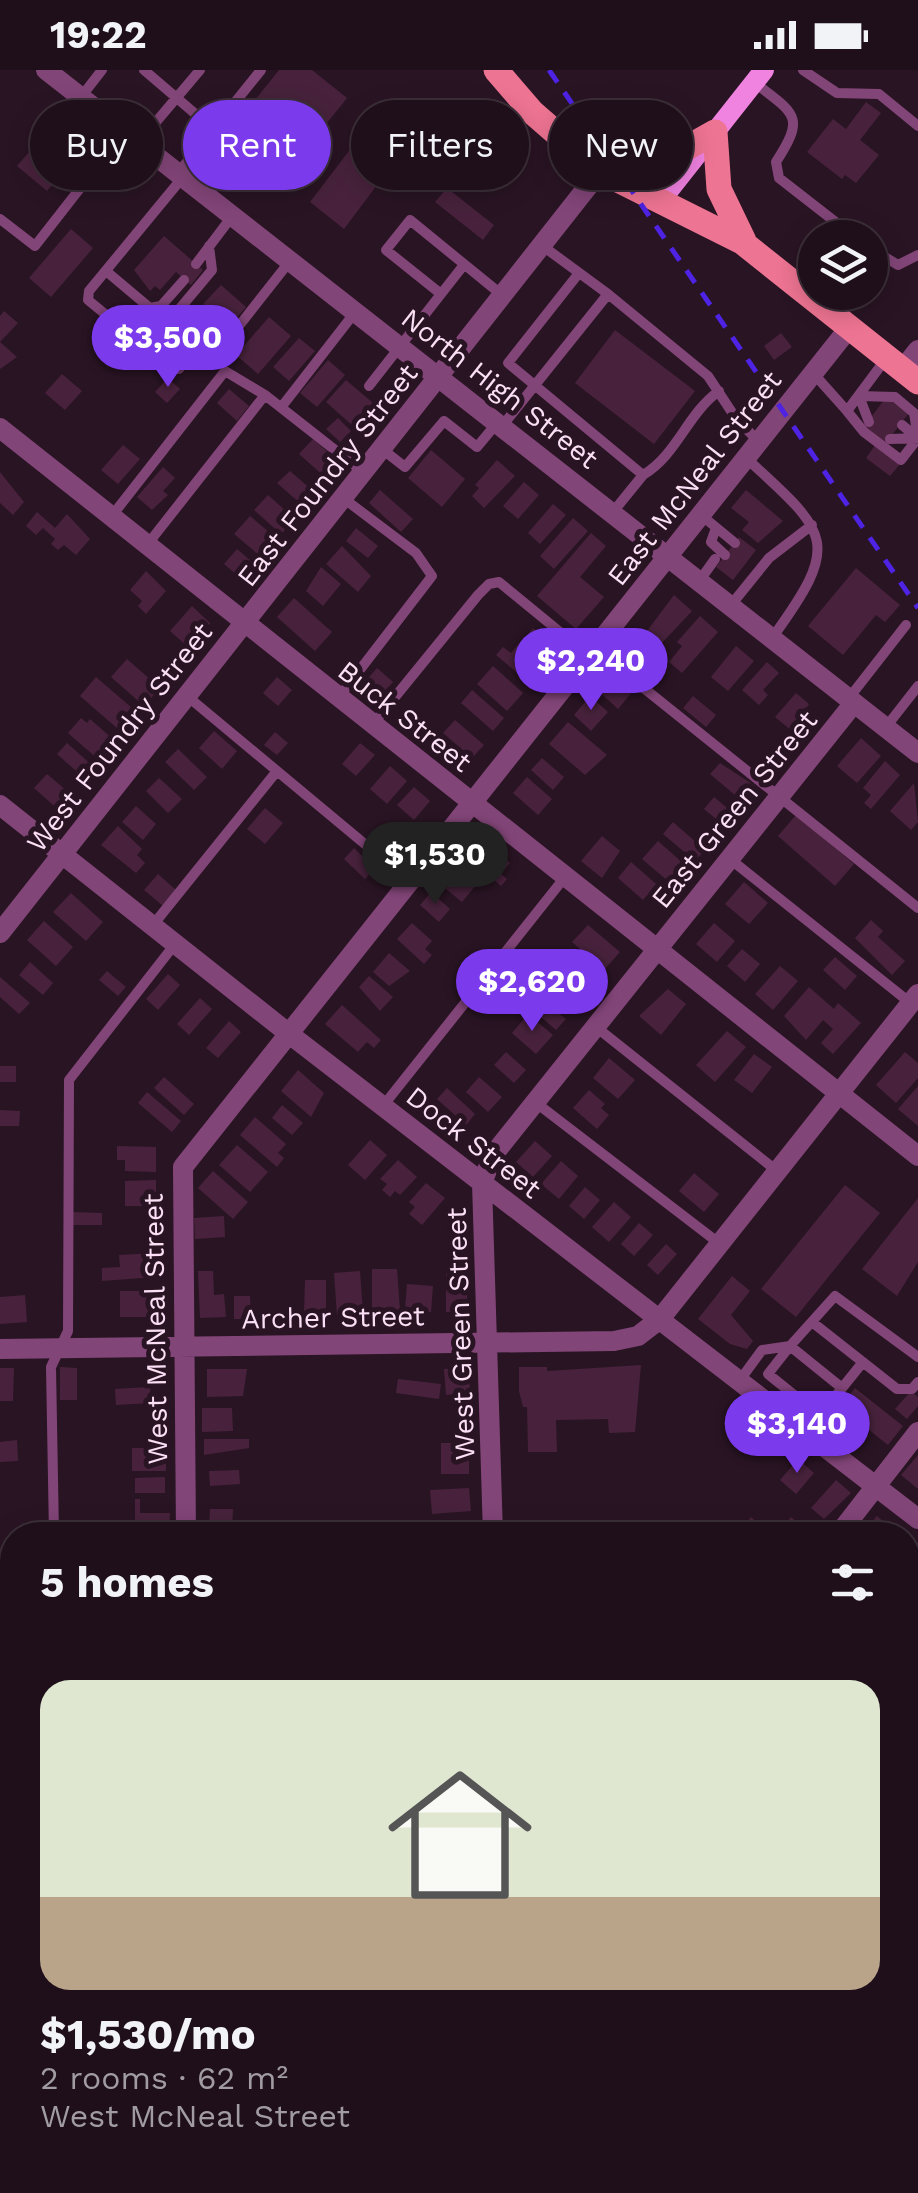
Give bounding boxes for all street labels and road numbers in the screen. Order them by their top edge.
street label: North High Street [395,301,605,476]
street label: East Foundry Street [230,357,425,593]
street label: East McNeal Street [600,364,788,592]
street label: West Foundry Street [20,616,219,858]
street label: Buck Street [331,654,478,779]
street label: East Green Street [645,704,824,915]
street label: Dock Street [400,1080,548,1205]
street label: West McNeal Street [137,1193,174,1465]
street label: West Green Street [440,1207,481,1461]
street label: Archer Street [241,1299,425,1336]

